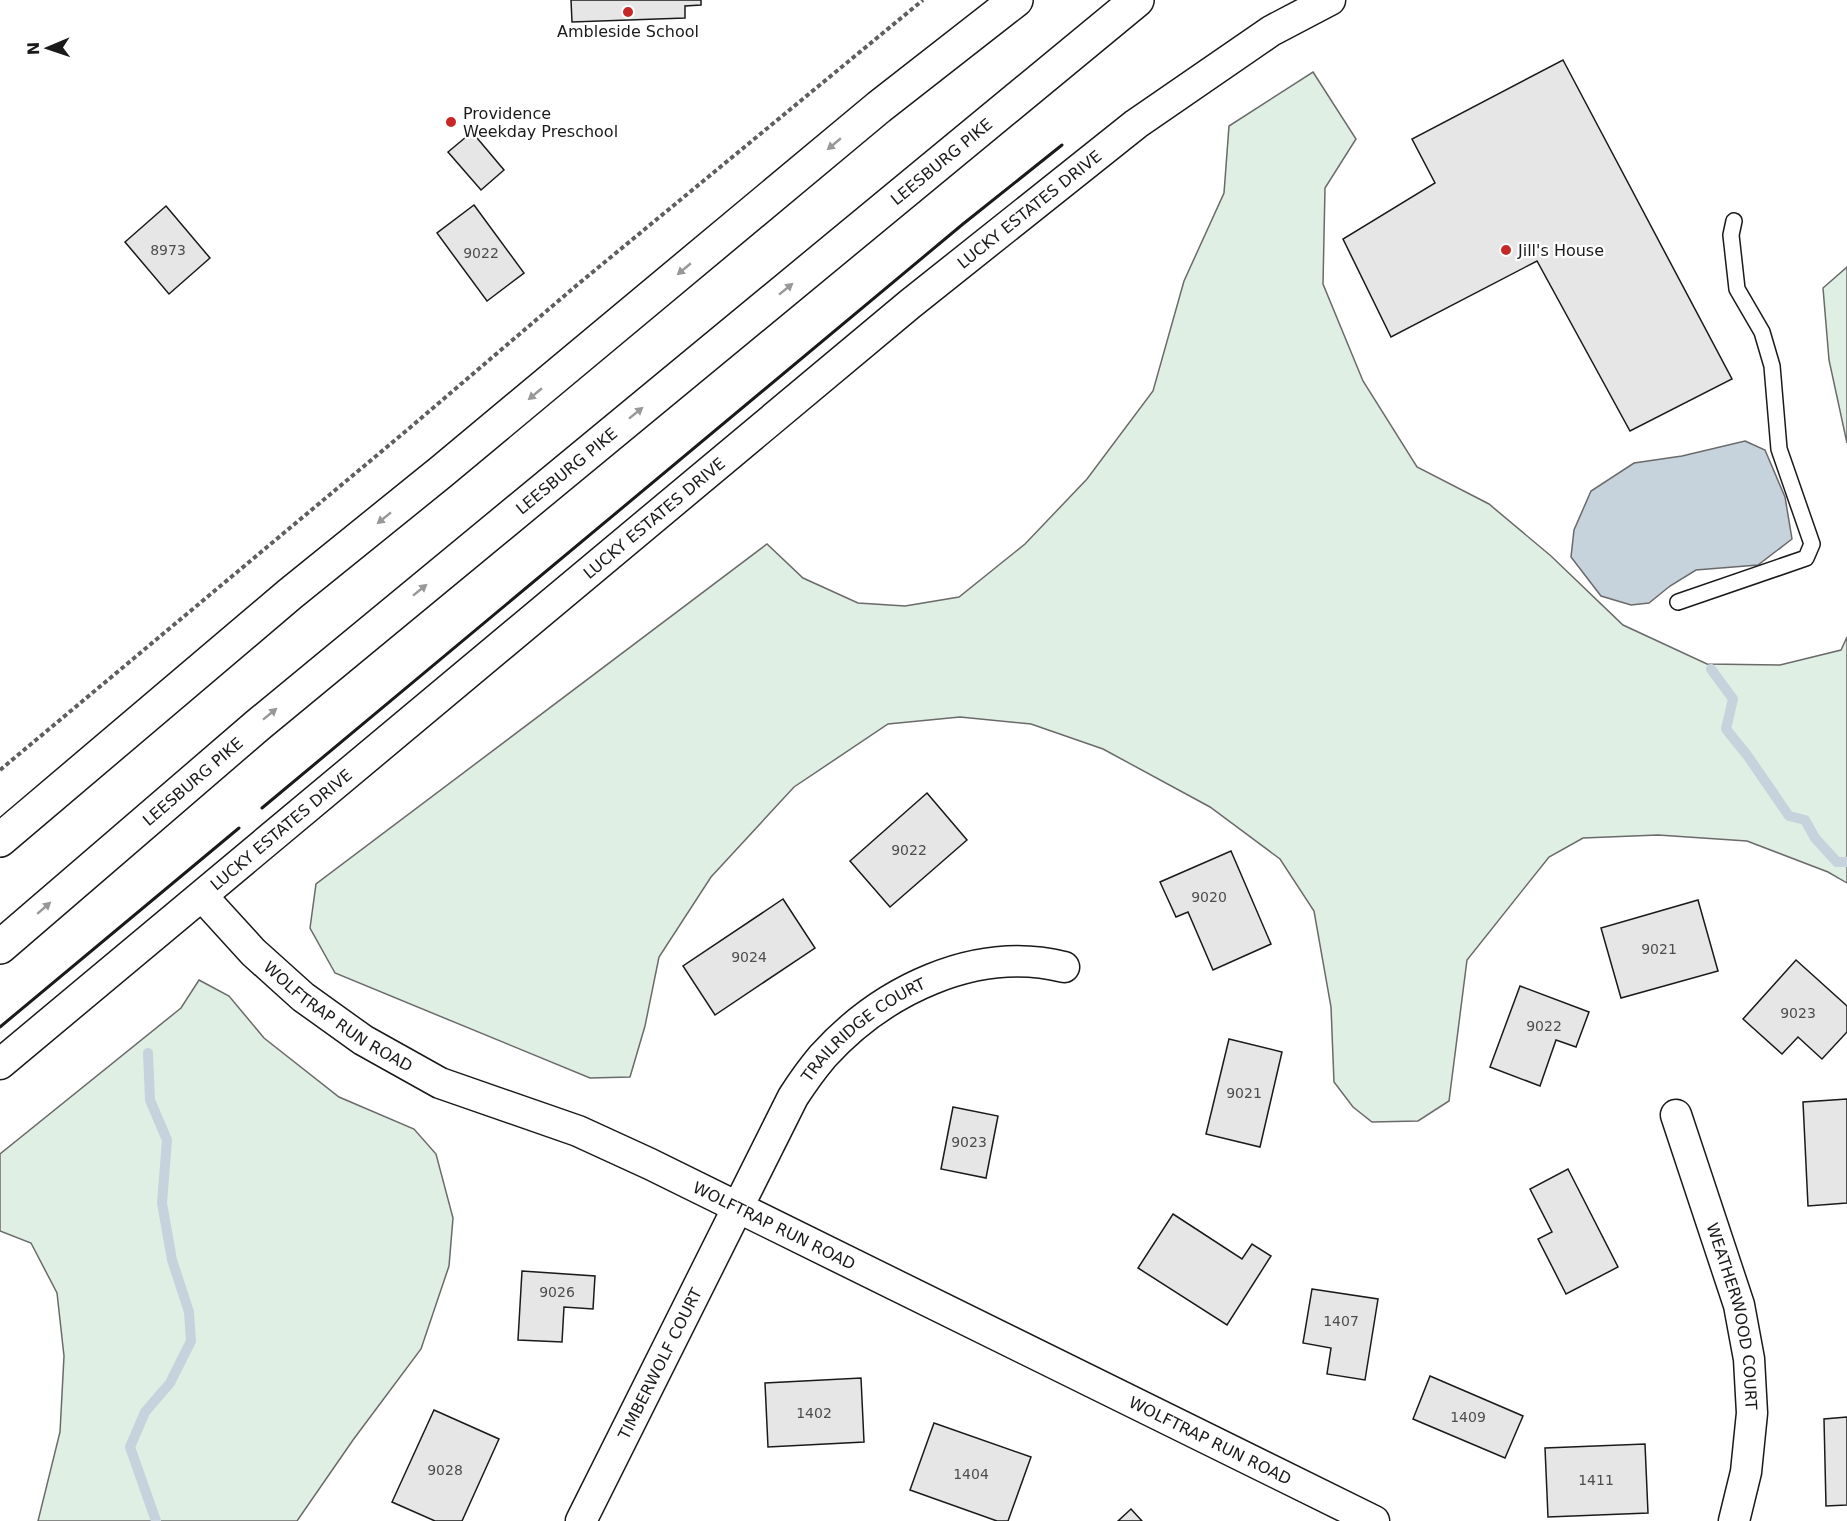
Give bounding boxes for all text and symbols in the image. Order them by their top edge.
marker: Ambleside School [621,5,635,19]
north arrow [18,18,78,78]
place label: Ambleside School [557,22,699,41]
text: N [24,41,43,56]
place label: Providence Weekday Preschool [463,104,618,141]
street label: LEESBURG PIKE [887,114,996,209]
marker: Providence Weekday Preschool [444,115,458,129]
one-way arrow [826,138,842,151]
street label: LUCKY ESTATES DRIVE [953,146,1105,272]
place label: Jill's House [1517,241,1604,260]
house number: 8973 [150,242,186,258]
marker: Jill's House [1499,243,1513,257]
house number: 9022 [463,245,499,261]
one-way arrow [676,262,692,275]
one-way arrow [778,283,793,296]
one-way arrow [527,387,543,400]
one-way arrow [628,407,643,420]
street label: LEESBURG PIKE [512,423,621,518]
street label: LUCKY ESTATES DRIVE [579,453,729,582]
one-way arrow [377,511,392,524]
one-way arrow [413,585,428,597]
one-way arrow [262,708,278,721]
street label: LEESBURG PIKE [139,733,246,829]
street label: LUCKY ESTATES DRIVE [206,765,356,894]
house number: 9022 [891,842,927,858]
house number: 9020 [1191,889,1227,905]
one-way arrow [36,902,51,915]
house number: 9021 [1641,941,1677,957]
house number: 9024 [731,949,767,965]
street label: WOLFTRAP RUN ROAD [260,957,416,1075]
street label: TRAILRIDGE COURT [796,974,928,1086]
house number: 9023 [1780,1005,1816,1021]
house number: 9022 [1526,1018,1562,1034]
house number: 9021 [1226,1085,1262,1101]
house number: 9023 [951,1134,987,1150]
street label: WOLFTRAP RUN ROAD [690,1177,859,1273]
street label: WEATHERWOOD COURT [1703,1220,1761,1410]
house number: 9026 [539,1284,575,1300]
street label: TIMBERWOLF COURT [613,1285,706,1443]
house number: 1407 [1323,1313,1359,1329]
street label: WOLFTRAP RUN ROAD [1126,1392,1295,1488]
house number: 1402 [796,1405,832,1421]
house number: 1409 [1450,1409,1486,1425]
house number: 9028 [427,1462,463,1478]
house number: 1404 [953,1466,989,1482]
house number: 1411 [1578,1472,1614,1488]

